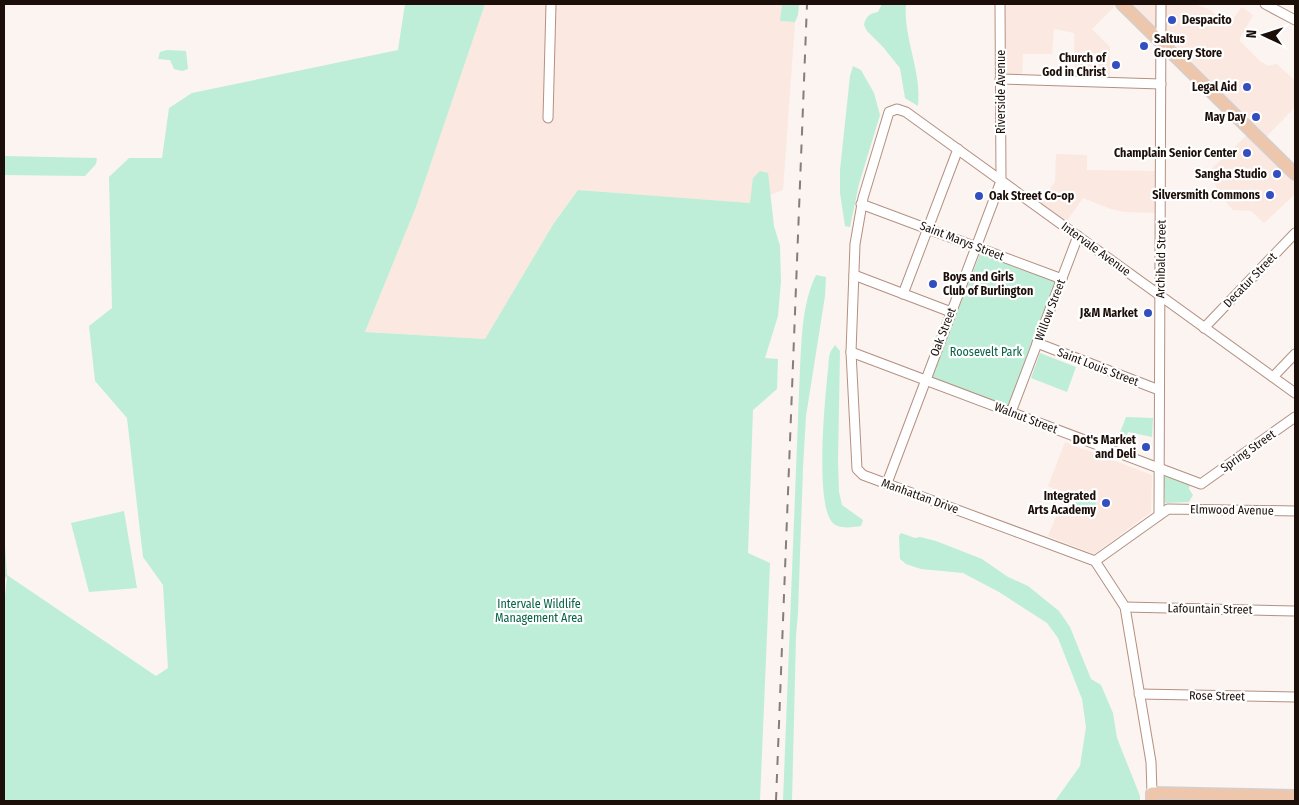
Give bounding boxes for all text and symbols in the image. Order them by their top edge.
north arrow [1239,10,1289,60]
place label: Despacito [1182,13,1232,27]
marker: Despacito [1166,14,1178,26]
text: N [1243,29,1260,39]
place label: Saltus Grocery Store [1154,32,1222,60]
marker: Saltus Grocery Store [1138,40,1150,52]
street label: Riverside Avenue [994,50,1008,134]
place label: Church of God in Christ [1042,51,1107,79]
marker: Church of God in Christ [1110,59,1122,71]
place label: Legal Aid [1192,80,1237,94]
marker: Legal Aid [1241,81,1253,93]
place label: May Day [1205,110,1246,124]
marker: May Day [1250,111,1262,123]
place label: Champlain Senior Center [1114,146,1238,160]
marker: Champlain Senior Center [1241,147,1253,159]
place label: Sangha Studio [1195,167,1268,181]
marker: Sangha Studio [1271,168,1283,180]
place label: Silversmith Commons [1152,188,1261,202]
place label: Oak Street Co-op [989,189,1075,203]
marker: Silversmith Commons [1264,189,1276,201]
marker: Oak Street Co-op [973,190,985,202]
street label: Saint Marys Street [918,218,1006,264]
street label: Intervale Avenue [1059,219,1133,279]
street label: Archibald Street [1153,220,1169,298]
street label: Decatur Street [1220,250,1280,310]
place label: Boys and Girls Club of Burlington [943,270,1033,298]
street label: Willow Street [1032,277,1068,343]
marker: Boys and Girls Club of Burlington [927,278,939,290]
street label: Oak Street [927,306,959,358]
place label: J&M Market [1079,306,1139,320]
marker: J&M Market [1142,307,1154,319]
park label: Roosevelt Park [950,345,1023,359]
street label: Saint Louis Street [1055,345,1141,389]
street label: Walnut Street [992,400,1060,436]
street label: Spring Street [1218,427,1278,475]
place label: Dot's Market and Deli [1073,433,1137,461]
marker: Dot's Market and Deli [1140,441,1152,453]
street label: Manhattan Drive [879,476,961,516]
place label: Integrated Arts Academy [1027,489,1096,517]
marker: Integrated Arts Academy [1100,497,1112,509]
street label: Elmwood Avenue [1190,502,1274,518]
park label: Intervale Wildlife Management Area [495,597,583,625]
street label: Lafountain Street [1167,601,1253,617]
street label: Rose Street [1189,689,1245,703]

